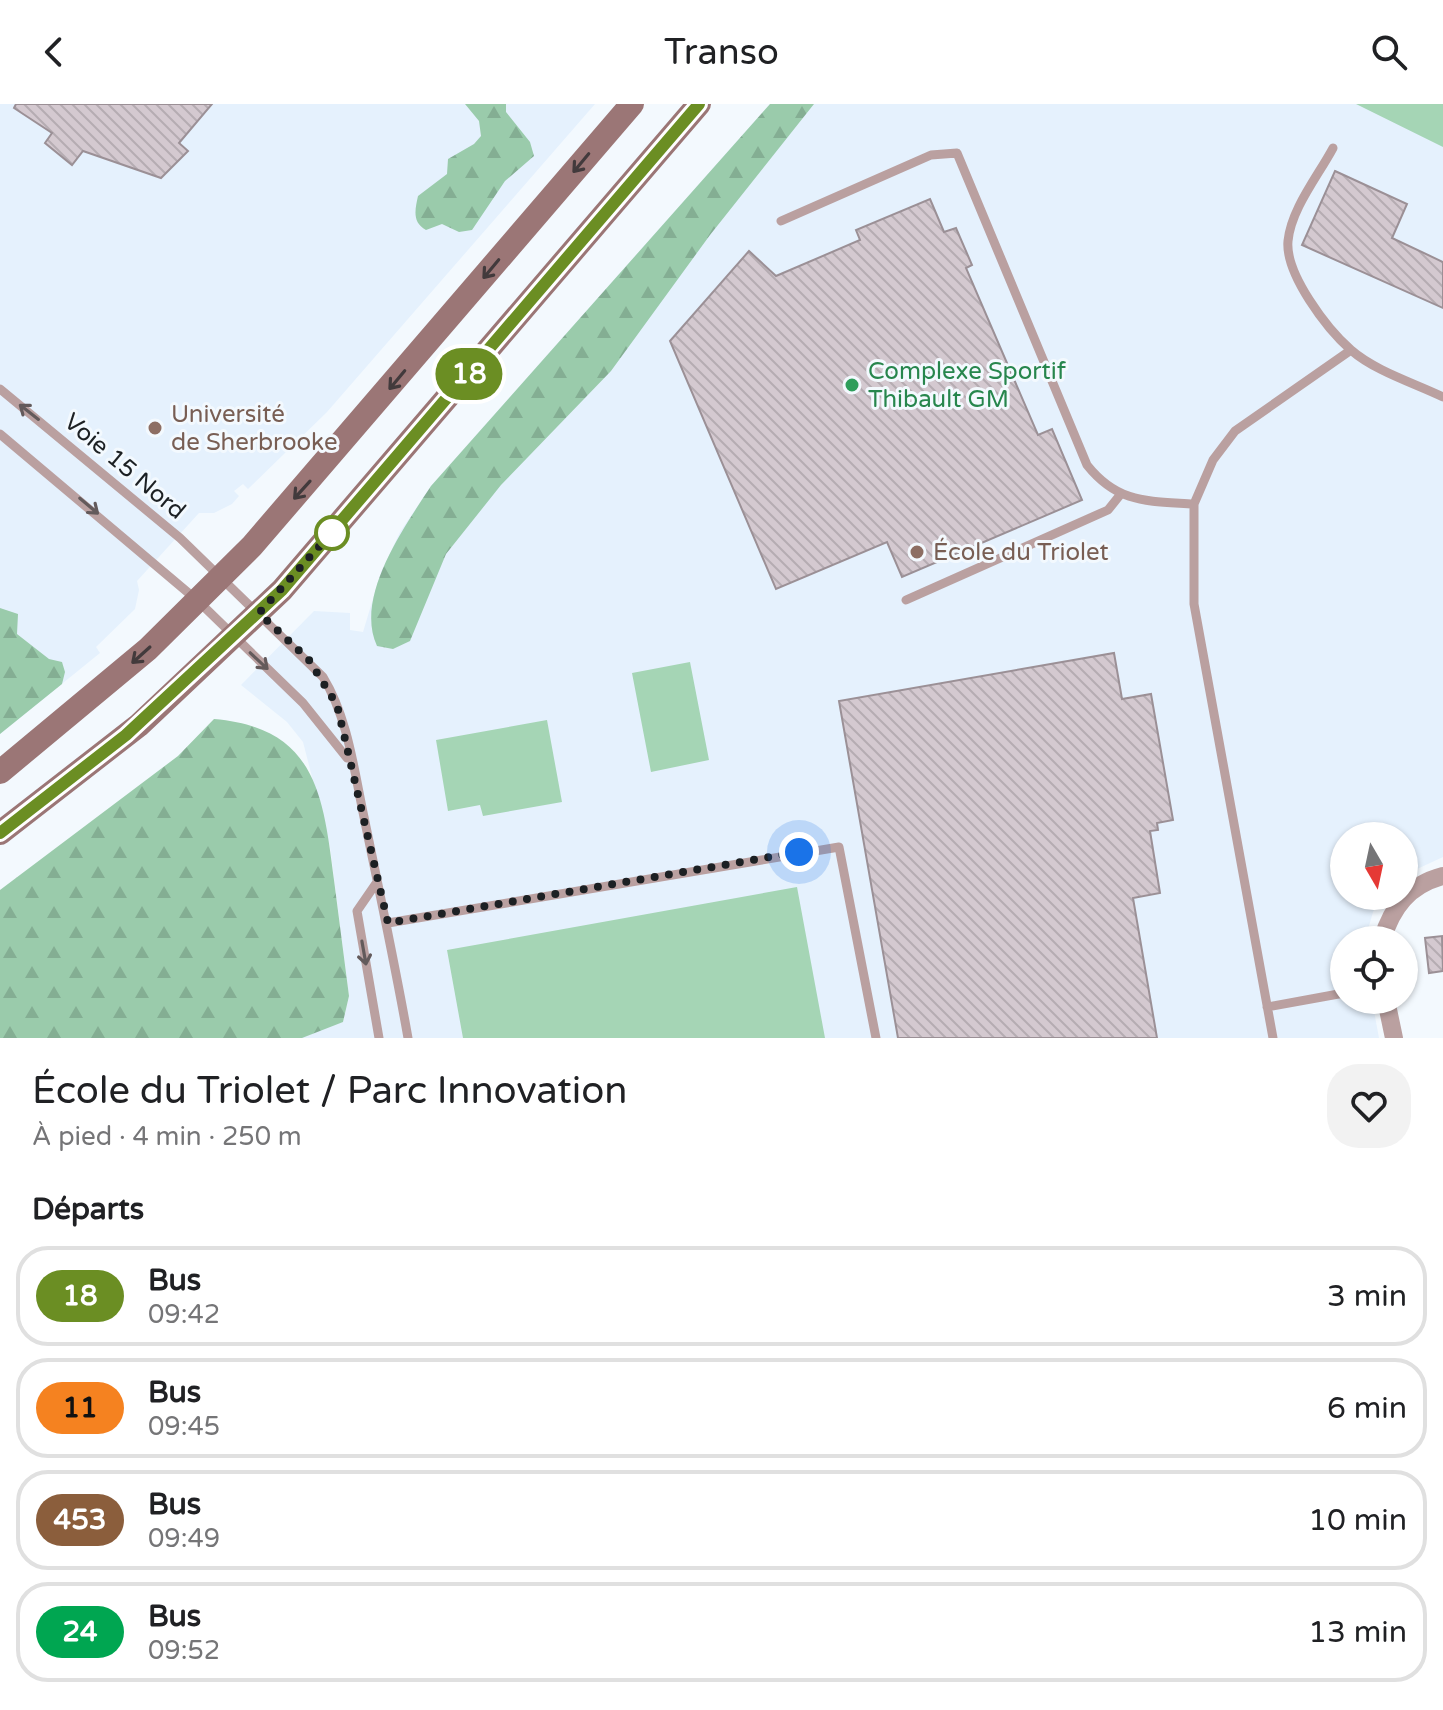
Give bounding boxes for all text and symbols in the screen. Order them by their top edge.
icon: back [32,30,76,74]
icon: search [1367,30,1411,74]
text: Transo [664,31,779,74]
one-way arrow [572,153,590,173]
one-way arrow [482,259,500,279]
line badge: 18 [433,348,505,400]
text: 18 [451,357,487,391]
place label: Complexe Sportif Thibault GM [868,357,1067,414]
one-way arrow [388,370,406,390]
marker: Complexe Sportif Thibault GM [843,376,861,394]
place label: Université de Sherbrooke [171,400,338,457]
one-way arrow [19,404,40,421]
street label: Voie 15 Nord [58,407,191,526]
marker: Université de Sherbrooke [146,419,164,437]
one-way arrow [294,479,312,499]
one-way arrow [78,497,99,515]
unlabelled marker [315,516,349,550]
place label: École du Triolet [933,537,1109,567]
marker: École du Triolet [908,543,926,561]
one-way arrow [132,646,152,664]
one-way arrow [249,651,269,669]
north arrow [1330,822,1418,910]
map controls [1330,822,1418,1014]
your location [779,832,819,872]
button: locate [1330,926,1418,1014]
one-way arrow [357,940,372,965]
button: heart [1327,1064,1411,1148]
text: École du Triolet / Parc Innovation [32,1068,627,1114]
text: À pied · 4 min · 250 m [32,1121,302,1152]
text: Départs [32,1191,144,1228]
text: Bus [148,1262,201,1299]
text: 3 min [1327,1278,1407,1315]
text: 18 [62,1279,98,1313]
text: 09:42 [148,1299,220,1330]
text: Bus [148,1374,201,1411]
text: 6 min [1327,1390,1407,1427]
text: 11 [62,1391,98,1425]
text: 09:45 [148,1411,220,1442]
text: Bus [148,1486,201,1523]
text: 10 min [1308,1502,1407,1539]
text: 453 [54,1503,106,1537]
text: 09:49 [148,1523,220,1554]
text: Bus [148,1598,201,1635]
text: 13 min [1308,1614,1407,1651]
text: 24 [62,1615,98,1649]
text: 09:52 [148,1635,220,1666]

